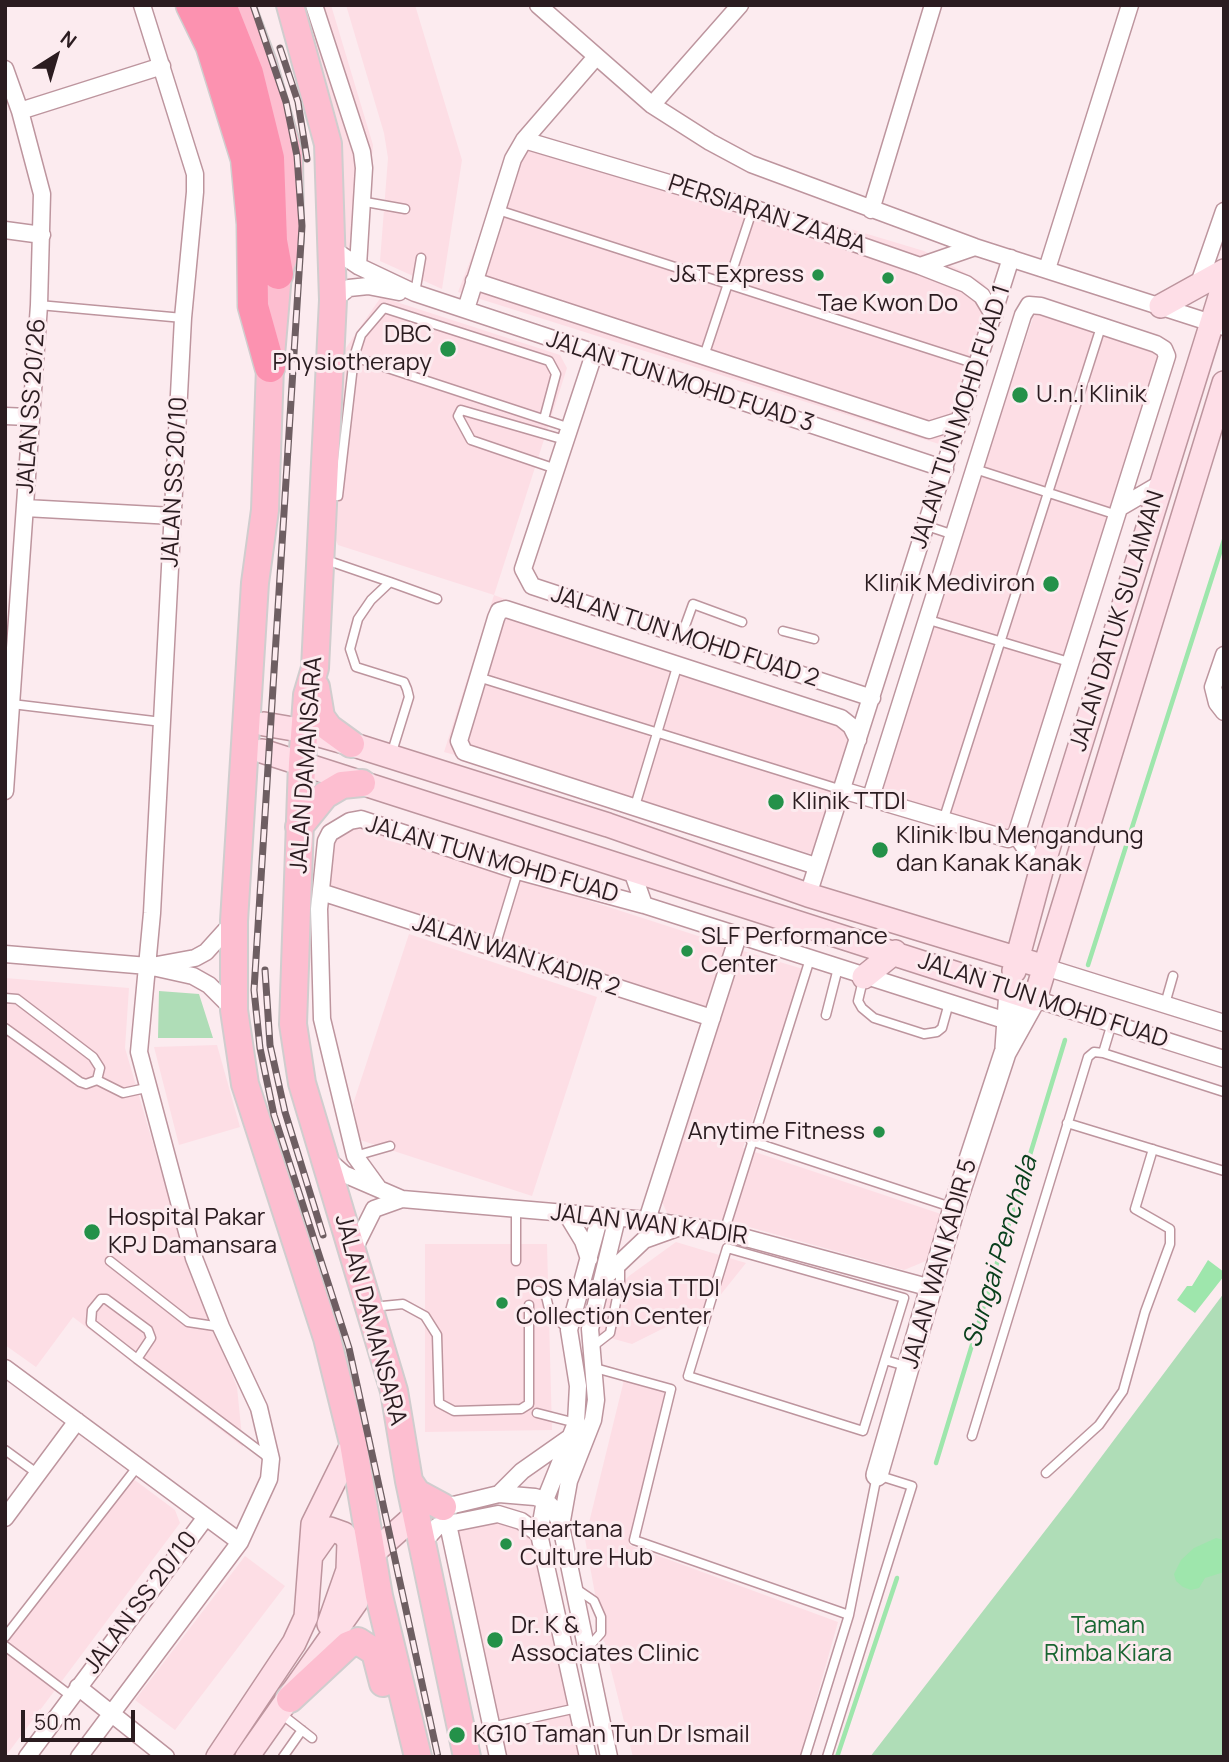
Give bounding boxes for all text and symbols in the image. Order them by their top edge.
north arrow [21,21,91,91]
text: N [55,25,82,54]
street label: PERSIARAN ZAABA [664,169,870,261]
place label: J&T Express [670,261,804,289]
marker: J&T Express [810,267,826,283]
marker: Tae Kwon Do [880,270,896,286]
street label: JALAN TUN MOHD FUAD 1 [905,282,1017,552]
place label: Tae Kwon Do [818,290,958,318]
street label: JALAN SS 20/26 [12,317,52,495]
place label: DBC Physiotherapy [272,321,432,377]
street label: JALAN TUN MOHD FUAD 3 [543,325,817,439]
marker: DBC Physiotherapy [438,339,458,359]
place label: U.n.i Klinik [1036,381,1146,409]
marker: U.n.i Klinik [1010,385,1030,405]
street label: JALAN SS 20/10 [156,396,194,568]
street label: JALAN DATUK SULAIMAN [1065,487,1171,755]
place label: Klinik Mediviron [864,570,1035,598]
marker: Klinik Mediviron [1041,574,1061,594]
street label: JALAN TUN MOHD FUAD 2 [547,580,823,694]
street label: JALAN DAMANSARA [285,656,329,874]
place label: Klinik TTDI [792,788,906,816]
marker: Klinik TTDI [766,792,786,812]
street label: JALAN TUN MOHD FUAD [362,810,622,910]
place label: Klinik Ibu Mengandung dan Kanak Kanak [896,822,1144,878]
marker: Klinik Ibu Mengandung dan Kanak Kanak [870,840,890,860]
street label: JALAN WAN KADIR 2 [409,909,623,1003]
place label: SLF Performance Center [701,923,888,979]
marker: SLF Performance Center [679,943,695,959]
street label: JALAN TUN MOHD FUAD [914,947,1172,1055]
place label: Anytime Fitness [687,1118,865,1146]
marker: Anytime Fitness [871,1124,887,1140]
water label: Sungai Penchala [957,1152,1045,1352]
street label: JALAN WAN KADIR 5 [896,1156,984,1372]
street label: JALAN WAN KADIR [549,1199,749,1251]
place label: Hospital Pakar KPJ Damansara [108,1204,277,1260]
street label: JALAN DAMANSARA [328,1211,412,1429]
marker: Hospital Pakar KPJ Damansara [82,1222,102,1242]
place label: POS Malaysia TTDI Collection Center [516,1275,720,1331]
marker: POS Malaysia TTDI Collection Center [494,1295,510,1311]
place label: Heartana Culture Hub [520,1516,653,1572]
street label: JALAN SS 20/10 [78,1526,204,1680]
marker: Heartana Culture Hub [498,1536,514,1552]
place label: Dr. K & Associates Clinic [511,1612,700,1668]
park label: Taman Rimba Kiara [1044,1612,1172,1668]
marker: Dr. K & Associates Clinic [485,1630,505,1650]
scale bar [24,1696,138,1740]
text: 50 m [34,1708,81,1736]
place label: KG10 Taman Tun Dr Ismail [473,1721,750,1749]
marker: KG10 Taman Tun Dr Ismail [447,1725,467,1745]

